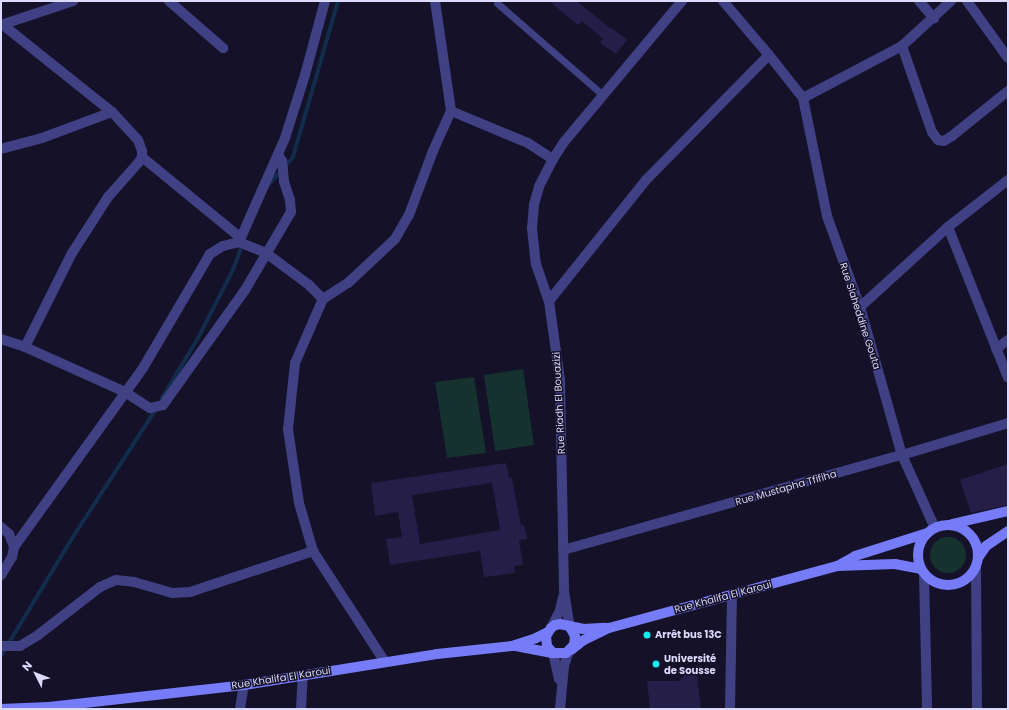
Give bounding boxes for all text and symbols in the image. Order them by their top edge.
street label: Rue Slaheddine Gouta [837,261,883,371]
street label: Rue Riadh El Bouazizi [550,352,568,454]
street label: Rue Mustapha Tfifiha [734,468,838,508]
street label: Rue Khalifa El Karoui [673,578,773,616]
place label: Arrêt bus 13C [655,629,722,641]
marker: Arrêt bus 13C [642,630,652,640]
place label: Université de Sousse [664,652,716,676]
north arrow [16,654,56,694]
text: N [18,658,36,674]
marker: Université de Sousse [651,659,661,669]
street label: Rue Khalifa El Karoui [231,664,331,692]

